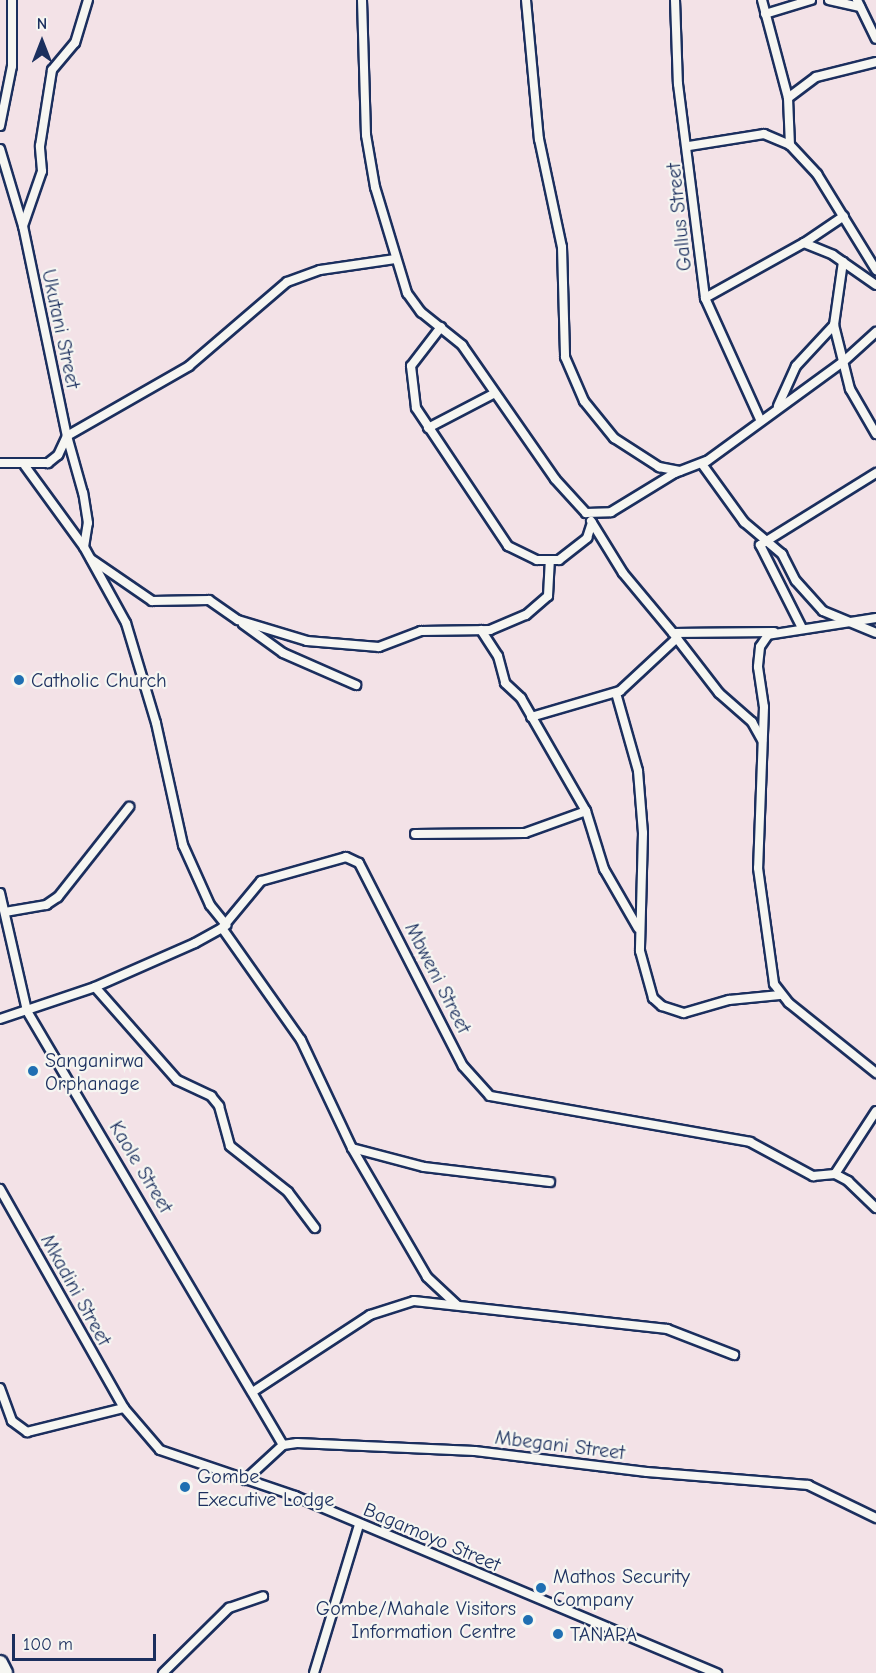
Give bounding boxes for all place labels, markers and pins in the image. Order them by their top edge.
place label: Catholic Church [31,668,167,692]
marker: Catholic Church [12,673,26,687]
place label: Sanganirwa Orphanage [45,1048,144,1095]
marker: Sanganirwa Orphanage [26,1064,40,1078]
place label: Gombe Executive Lodge [197,1464,334,1511]
marker: Gombe Executive Lodge [178,1480,192,1494]
place label: Mathos Security Company [553,1564,690,1611]
marker: Mathos Security Company [534,1581,548,1595]
place label: Gombe/Mahale Visitors Information Centre [316,1596,516,1643]
marker: Gombe/Mahale Visitors Information Centre [521,1613,535,1627]
place label: TANAPA [570,1622,637,1646]
marker: TANAPA [551,1627,565,1641]

